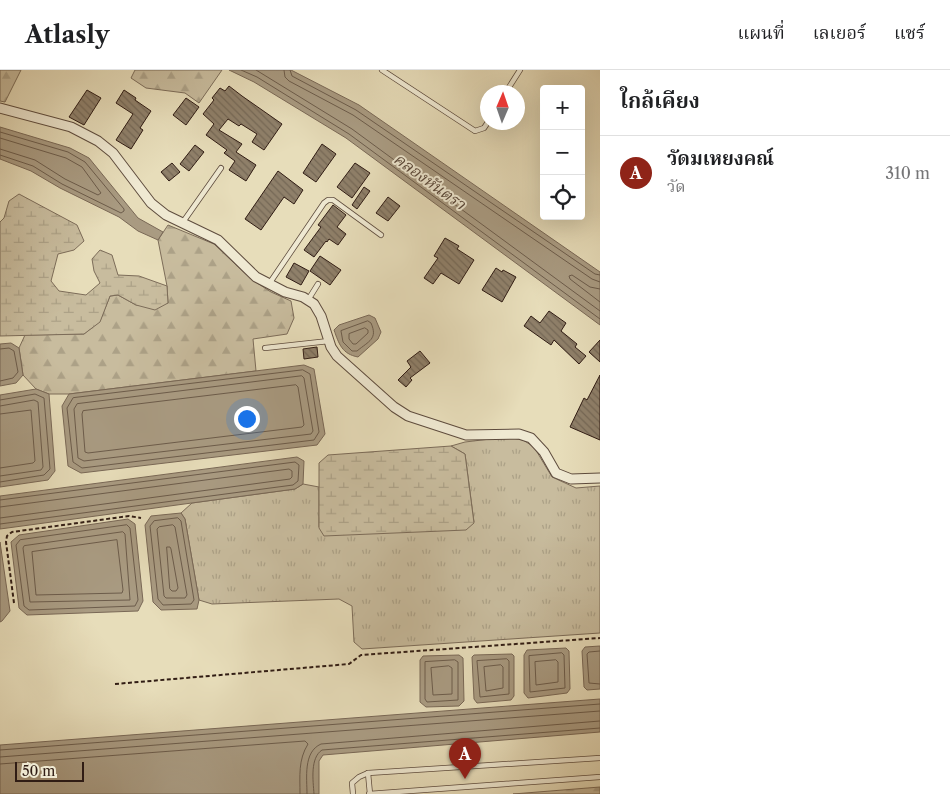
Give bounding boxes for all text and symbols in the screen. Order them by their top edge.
text: Atlasly [25,20,109,49]
text: แผนที่ [737,22,785,44]
text: เลเยอร์ [813,22,866,44]
text: แชร์ [894,22,925,44]
north arrow [480,85,525,130]
map controls [540,85,585,220]
button: + [540,85,585,130]
text: ใกล้เคียง [620,88,700,113]
button: − [540,130,585,175]
text: วัดมเหยงคณ์ [667,147,774,170]
water label: คลองหันตรา [390,148,471,214]
text: A [630,163,642,183]
text: 310 m [885,163,930,183]
button: locate [540,175,585,220]
text: วัด [667,176,686,196]
your location [234,406,260,432]
pin: A [449,738,481,779]
scale bar [15,759,84,782]
text: 50 m [22,762,55,780]

